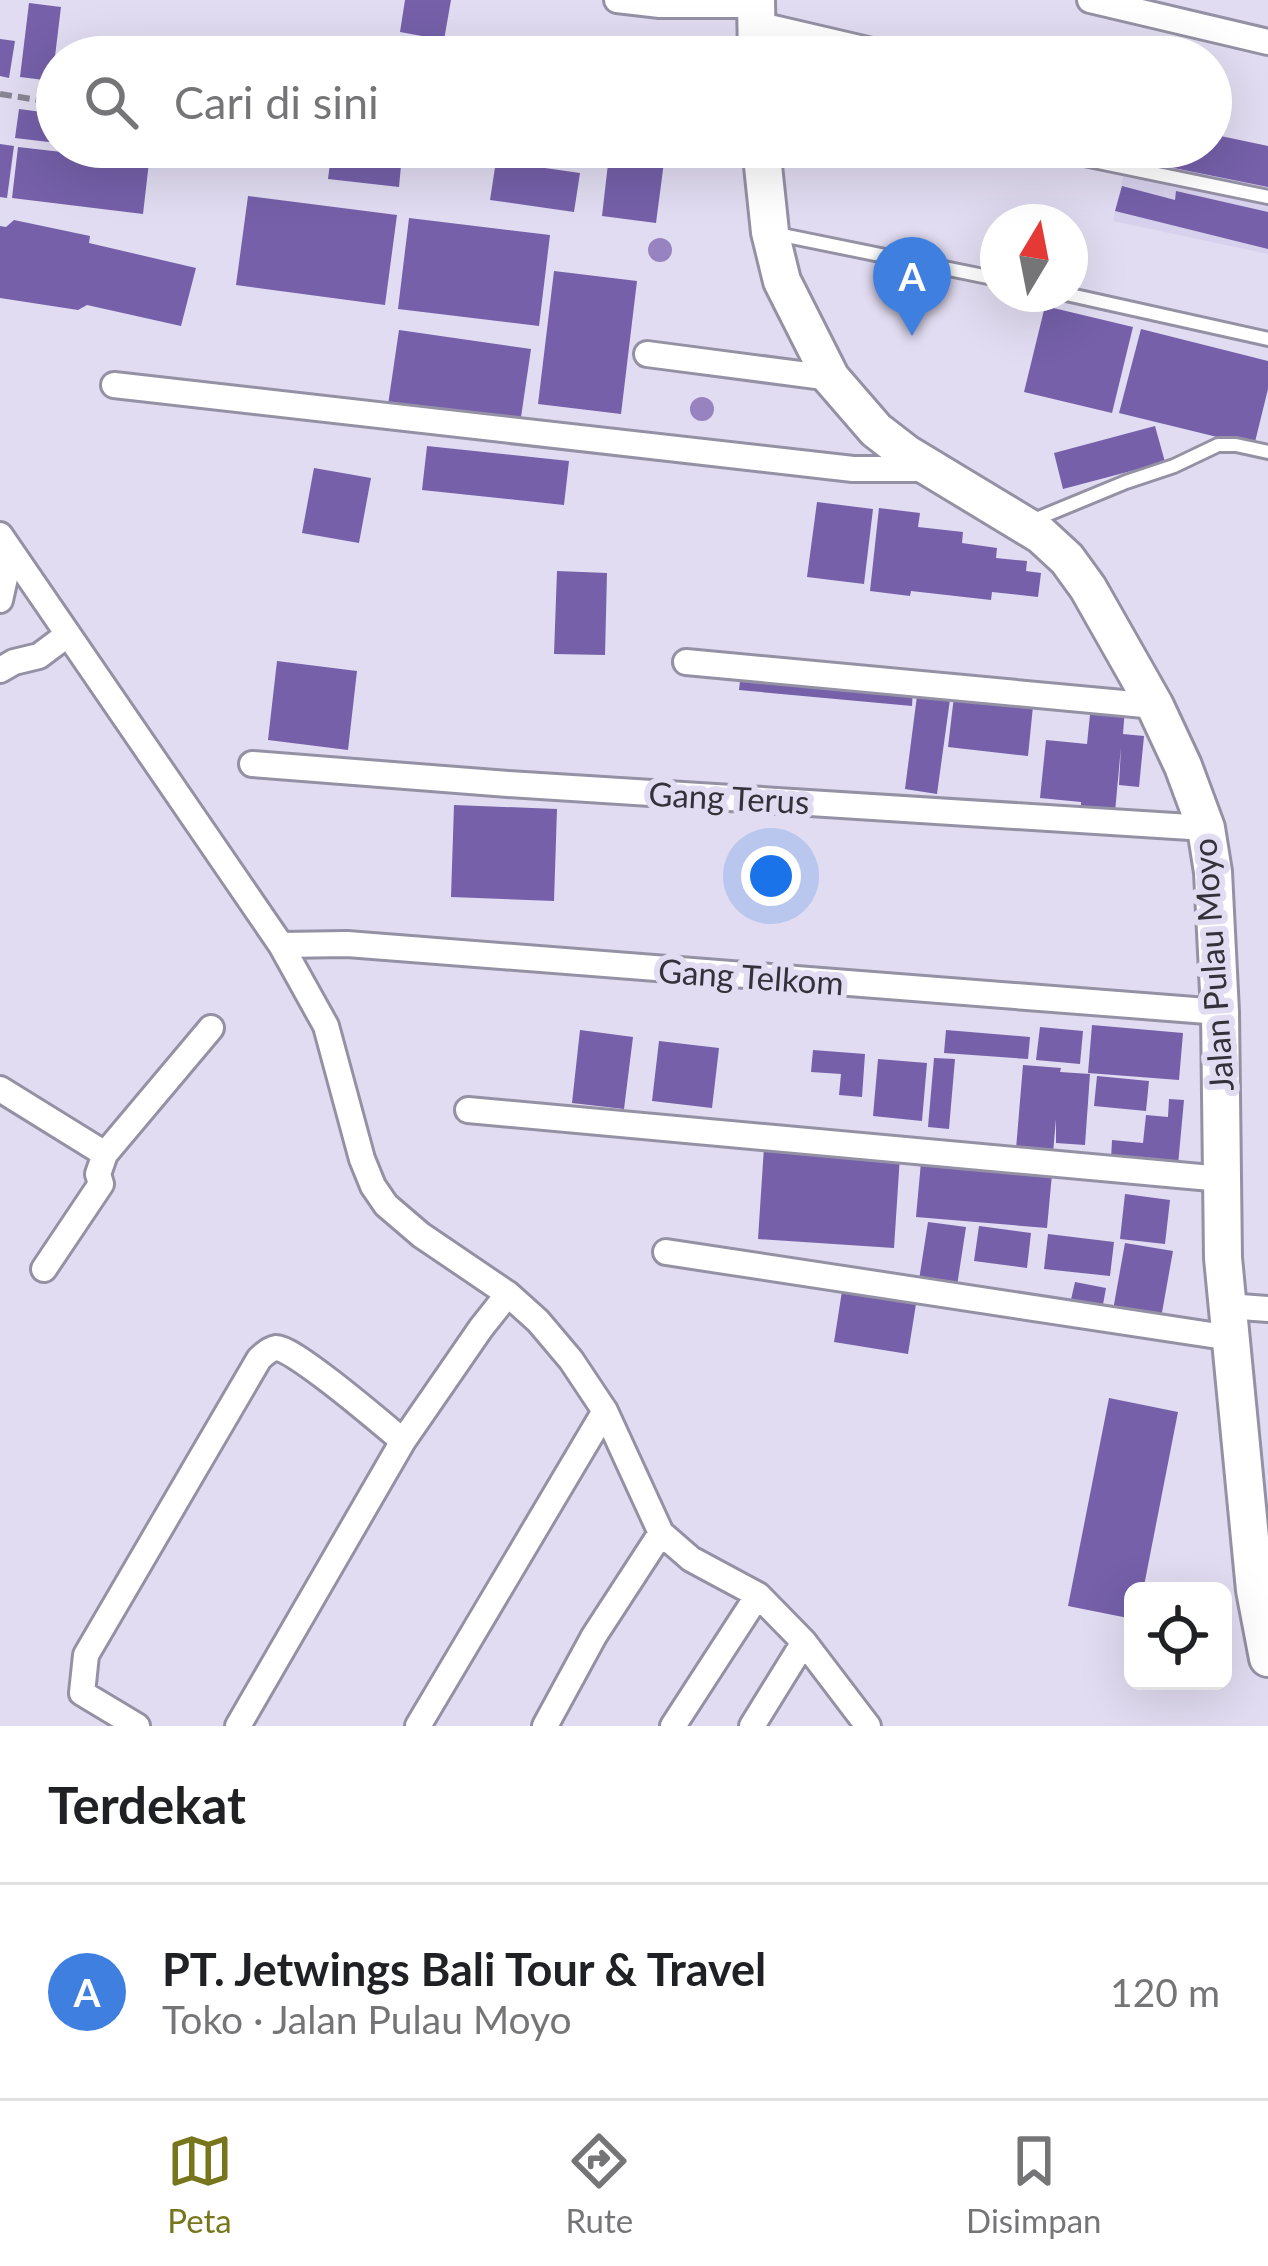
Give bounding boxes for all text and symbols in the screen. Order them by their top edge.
search box [36,36,1232,168]
icon: search [78,69,144,135]
text: Cari di sini [174,75,379,129]
north arrow [980,204,1088,312]
pin: A [873,237,951,336]
street label: Gang Terus [648,773,810,821]
street label: Jalan Pulau Moyo [1183,837,1241,1093]
your location [741,846,801,906]
street label: Gang Telkom [657,950,845,1002]
map controls [1124,1582,1232,1690]
button: locate [1124,1582,1232,1690]
text: Terdekat [48,1774,246,1835]
text: PT. Jetwings Bali Tour & Travel [162,1942,766,1996]
text: A [73,1969,101,2015]
text: 120 m [1110,1969,1220,2015]
text: Toko · Jalan Pulau Moyo [162,1996,572,2042]
tab: Peta [167,2128,233,2240]
tab: Rute [566,2128,633,2240]
tab: Disimpan [966,2128,1101,2240]

